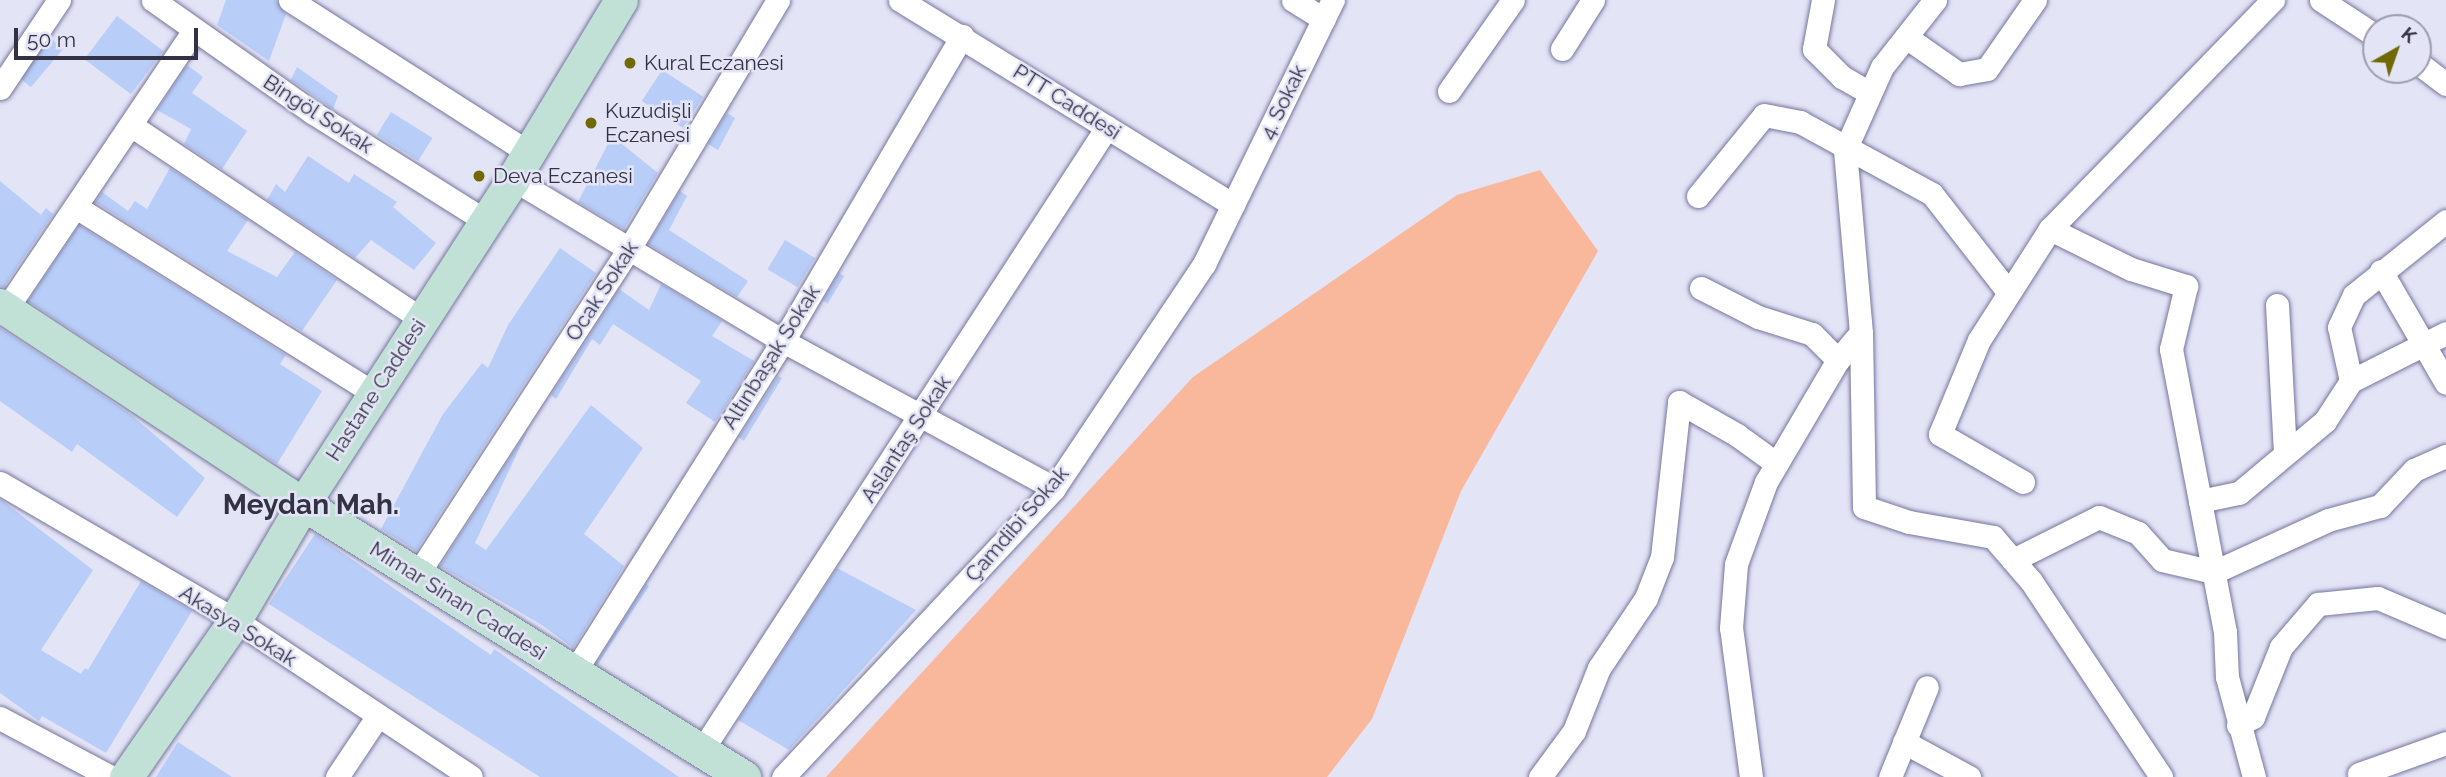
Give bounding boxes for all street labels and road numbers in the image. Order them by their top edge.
street label: PTT Caddesi [1008,59,1126,145]
street label: 4. Sokak [1254,61,1312,143]
street label: Bingöl Sokak [258,69,378,159]
street label: Ocak Sokak [560,236,644,346]
street label: Altınbaşak Sokak [717,280,825,434]
street label: Hastane Caddesi [321,314,431,466]
street label: Aslantaş Sokak [856,371,956,507]
street label: Çamdibi Sokak [960,461,1074,587]
street label: Mimar Sinan Caddesi [365,536,551,666]
street label: Akasya Sokak [175,580,301,672]

